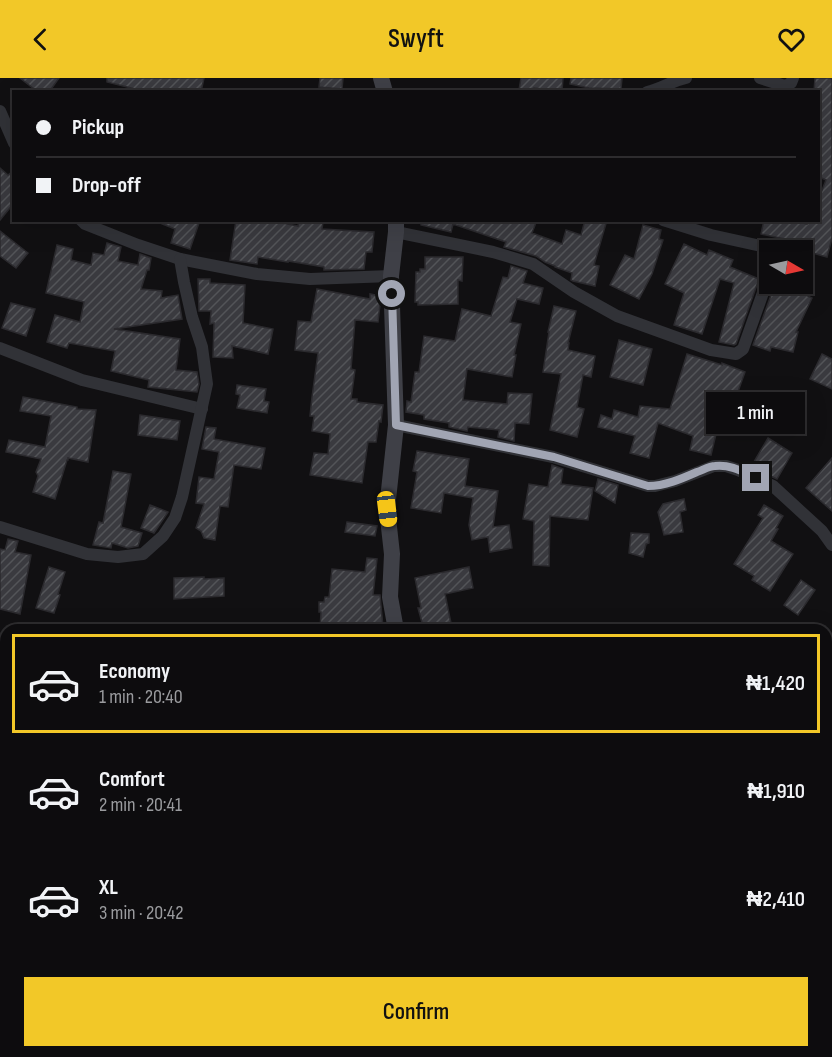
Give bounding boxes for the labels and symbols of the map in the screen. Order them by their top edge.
north arrow [759,240,813,294]
route start [378,280,405,307]
callout: 1 min [706,391,806,433]
route end [742,464,769,491]
car [376,490,398,528]

